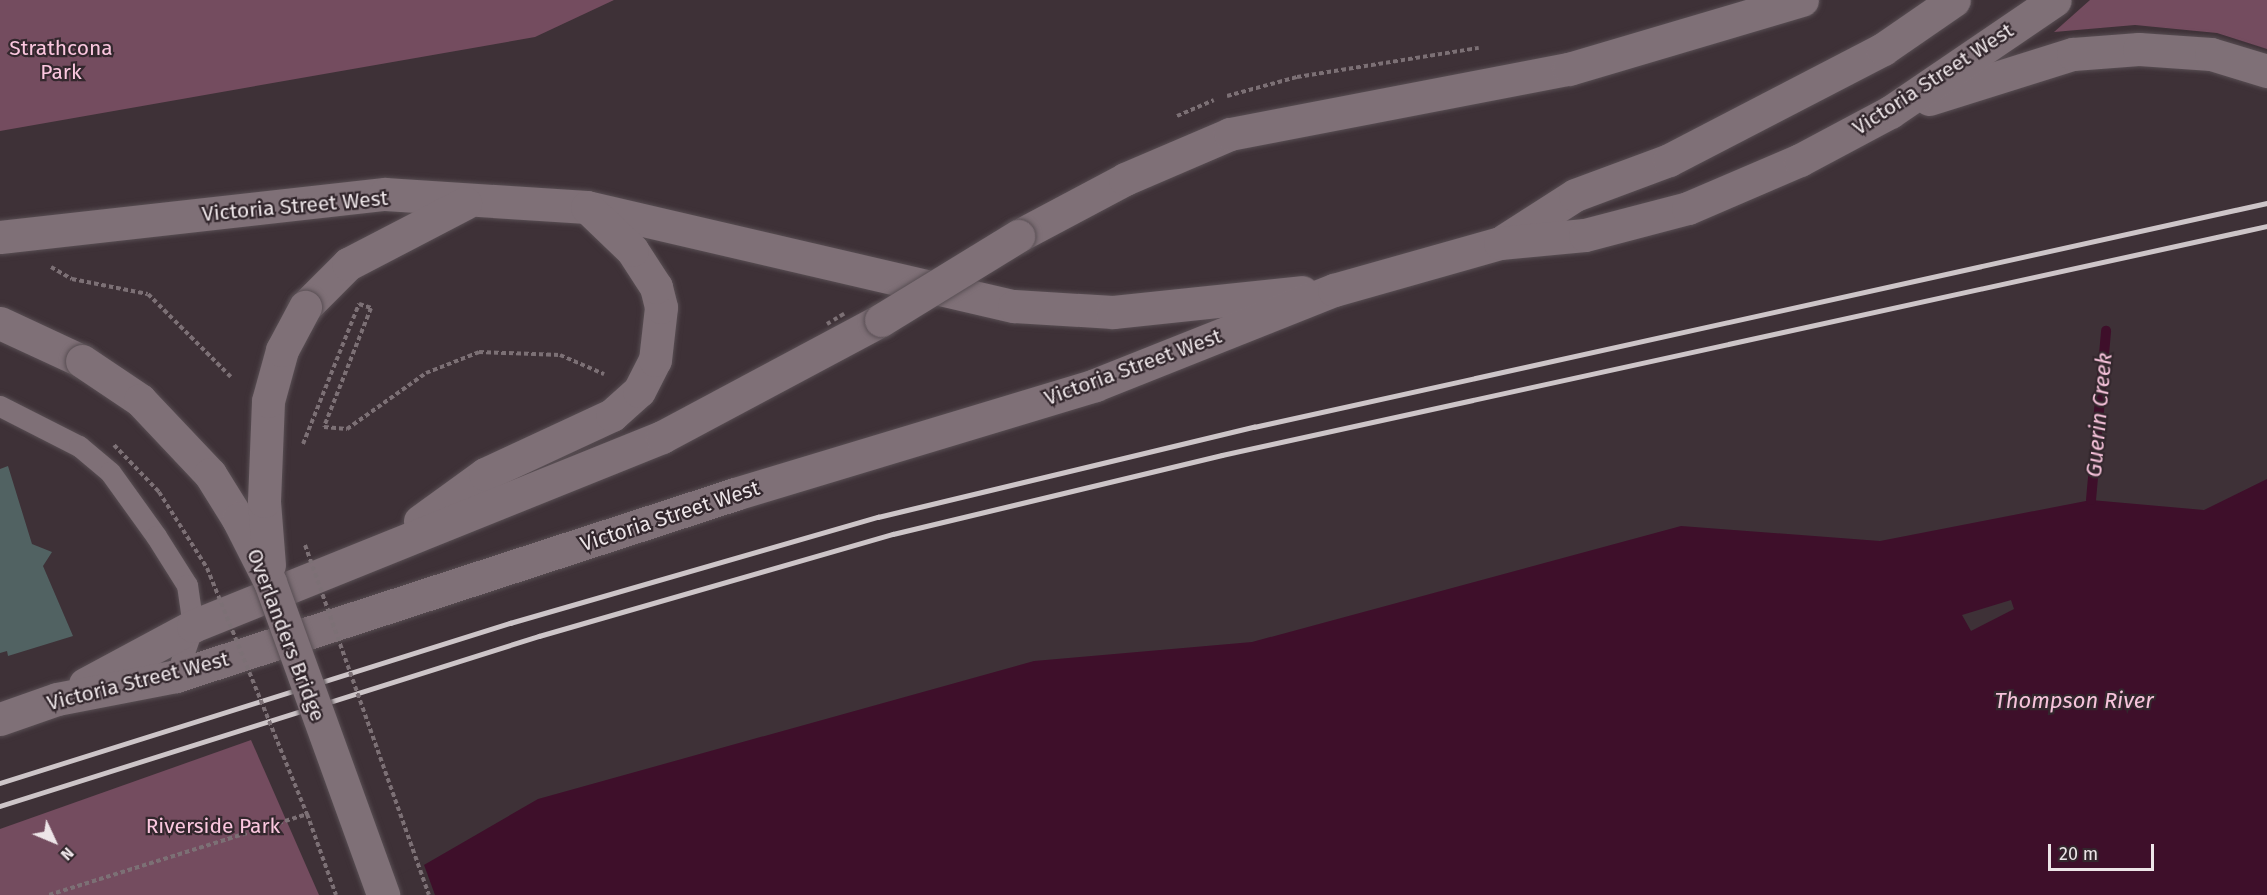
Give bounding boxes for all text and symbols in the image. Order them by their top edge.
street label: Victoria Street West [1848,18,2018,140]
park label: Strathcona Park [9,35,113,85]
street label: Victoria Street West [201,185,389,227]
street label: Victoria Street West [1041,323,1225,411]
water label: Guerin Creek [2080,352,2118,478]
street label: Victoria Street West [577,475,763,557]
street label: Overlanders Bridge [242,545,330,725]
street label: Victoria Street West [44,646,232,716]
water label: Thompson River [1994,688,2154,714]
north arrow [24,811,84,871]
park label: Riverside Park [146,813,280,839]
scale bar [2051,832,2158,870]
text: N [57,843,78,864]
text: 20 m [2059,843,2098,865]

